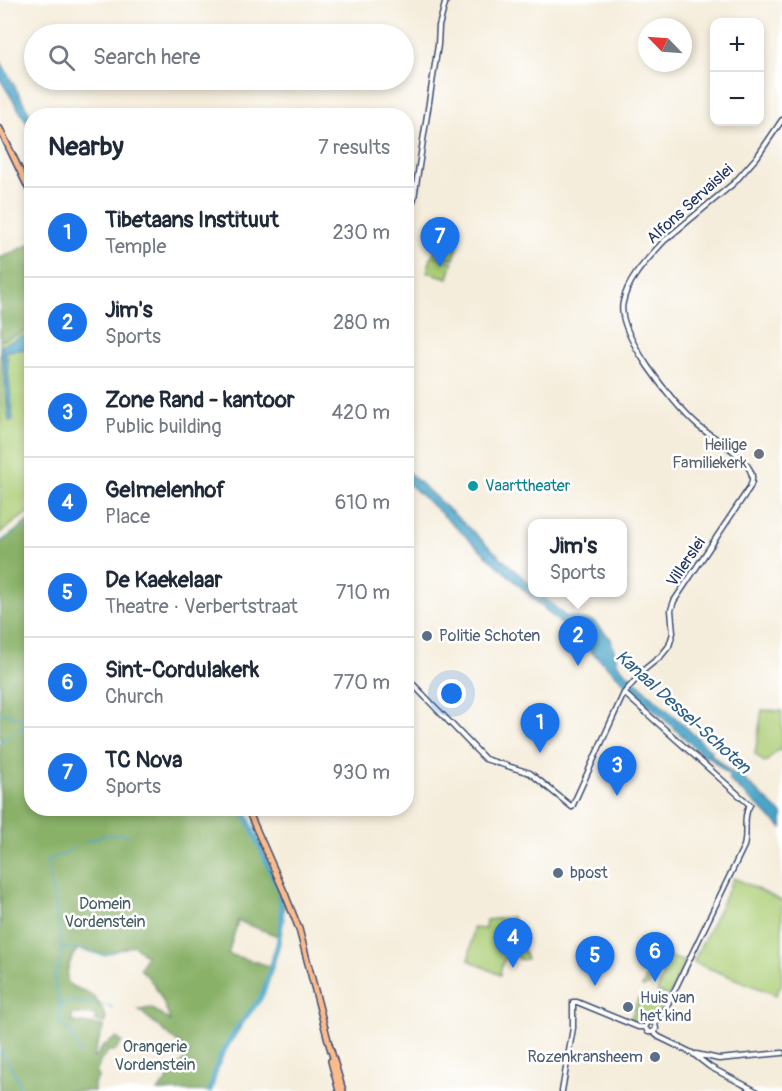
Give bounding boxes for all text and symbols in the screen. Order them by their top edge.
north arrow [638,18,692,72]
map controls [710,18,764,126]
button: + [710,18,764,72]
search box [24,24,414,90]
icon: search [45,41,78,74]
text: Search here [93,43,200,71]
button: − [710,72,764,126]
text: Nearby [48,131,124,163]
text: 7 results [318,135,390,160]
street label: Alfons Servaislei [643,160,738,248]
text: Tibetaans Instituut [105,206,279,234]
pin: 7 [420,218,460,267]
text: 1 [64,220,71,245]
text: 230 m [333,220,390,245]
text: Temple [105,234,166,259]
text: Jim's [105,296,153,324]
text: 2 [62,310,73,335]
text: 280 m [333,310,390,335]
text: Sports [105,324,161,349]
text: Zone Rand - kantoor [105,386,295,414]
text: 3 [62,400,73,425]
text: 420 m [331,400,390,425]
text: Public building [105,414,221,439]
place label: Heilige Familiekerk [672,435,747,473]
marker: Heilige Familiekerk [752,447,766,461]
text: Gelmelenhof [105,476,225,504]
place label: Vaarttheater [485,476,571,496]
marker: Vaarttheater [466,479,480,493]
text: 4 [62,490,73,515]
text: 610 m [335,490,390,515]
text: Place [105,504,150,529]
popup [528,519,627,597]
text: Jim's [550,532,597,560]
street label: Villerslei [662,533,710,591]
text: Sports [550,560,605,585]
text: De Kaekelaar [105,566,222,594]
text: 5 [62,580,73,605]
text: 710 m [336,580,390,605]
text: Theatre · Verbertstraat [105,594,298,619]
pin: 2 [558,616,598,666]
place label: Politie Schoten [439,626,540,646]
marker: Politie Schoten [420,629,434,643]
water label: Kanaal Dessel-Schoten [610,645,756,779]
text: Sint-Cordulakerk [105,656,259,684]
text: 6 [62,670,73,695]
text: 770 m [333,670,390,695]
your location [437,679,466,708]
text: Church [105,684,163,709]
pin: 1 [520,704,560,753]
text: TC Nova [105,746,182,774]
pin: 3 [598,746,636,796]
text: 7 [62,760,73,785]
text: 930 m [333,760,390,785]
text: Sports [105,774,161,799]
place label: bpost [570,863,608,883]
marker: bpost [551,866,565,880]
park label: Domein Vordenstein [64,894,146,932]
pin: 4 [494,918,532,968]
pin: 6 [636,932,674,982]
pin: 5 [576,936,614,986]
place label: Huis van het kind [640,988,695,1026]
marker: Huis van het kind [621,1000,635,1014]
park label: Orangerie Vordenstein [114,1037,196,1075]
place label: Rozenkransheem [528,1047,643,1067]
marker: Rozenkransheem [648,1050,662,1064]

